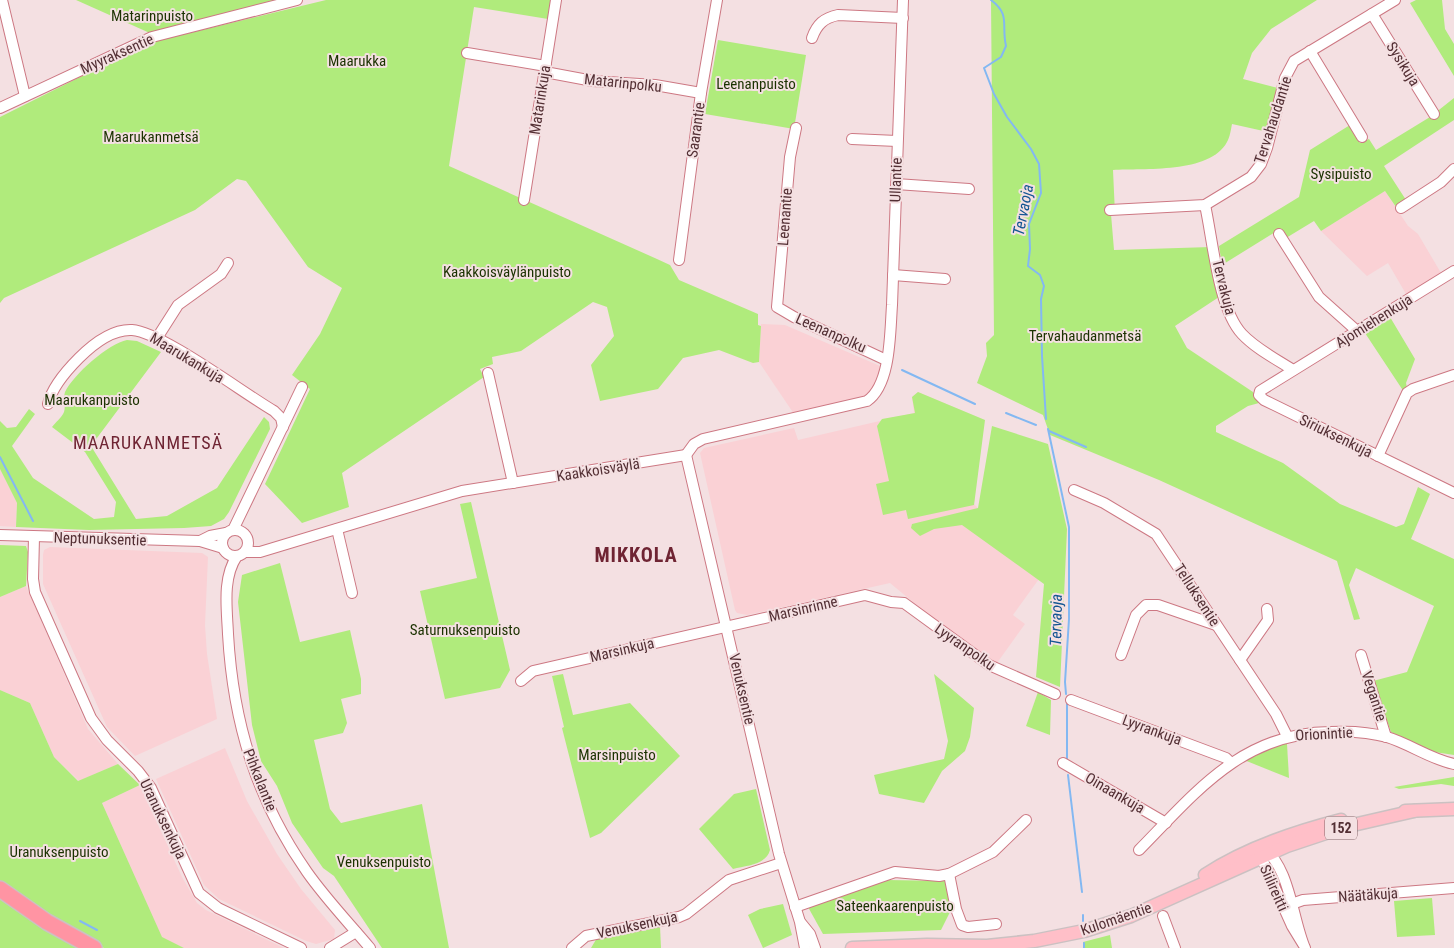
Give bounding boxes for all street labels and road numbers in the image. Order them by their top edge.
street label: Myyraksentie [78,30,156,78]
street label: Sysikuja [1382,39,1424,89]
street label: Matarinkuja [526,64,554,136]
street label: Matarinpolku [583,70,663,96]
street label: Tervahaudantie [1250,74,1296,166]
street label: Saarantie [683,101,709,159]
street label: Ullantie [886,157,906,203]
street label: Leenantie [774,188,796,246]
street label: Tervakuja [1208,257,1240,317]
street label: Ajomiehenkuja [1332,290,1416,352]
street label: Leenanpolku [793,309,869,357]
street label: Maarukankuja [147,329,227,387]
street label: Siriuksenkuja [1297,411,1375,461]
street label: Kaakkoisväylä [555,455,641,485]
street label: Neptunuksentie [53,528,147,550]
street label: Telluksentie [1170,560,1224,630]
street label: Marsinrinne [767,592,839,626]
street label: Lyyranpolku [931,620,999,674]
street label: Marsinkuja [588,634,656,666]
street label: Venuksentie [725,652,759,726]
street label: Vegantie [1357,669,1391,723]
street label: Lyyrankuja [1120,711,1184,749]
street label: Orionintie [1295,724,1353,744]
street label: Pihkalantie [239,746,281,814]
street label: Oinaankuja [1082,769,1148,817]
street label: Uranuksenkuja [136,776,190,862]
road number: 152 [1325,816,1357,840]
street label: Siilireitti [1256,862,1292,914]
street label: Näätäkuja [1338,884,1398,906]
street label: Kulomäentie [1078,898,1154,940]
street label: Venuksenkuja [595,908,679,942]

